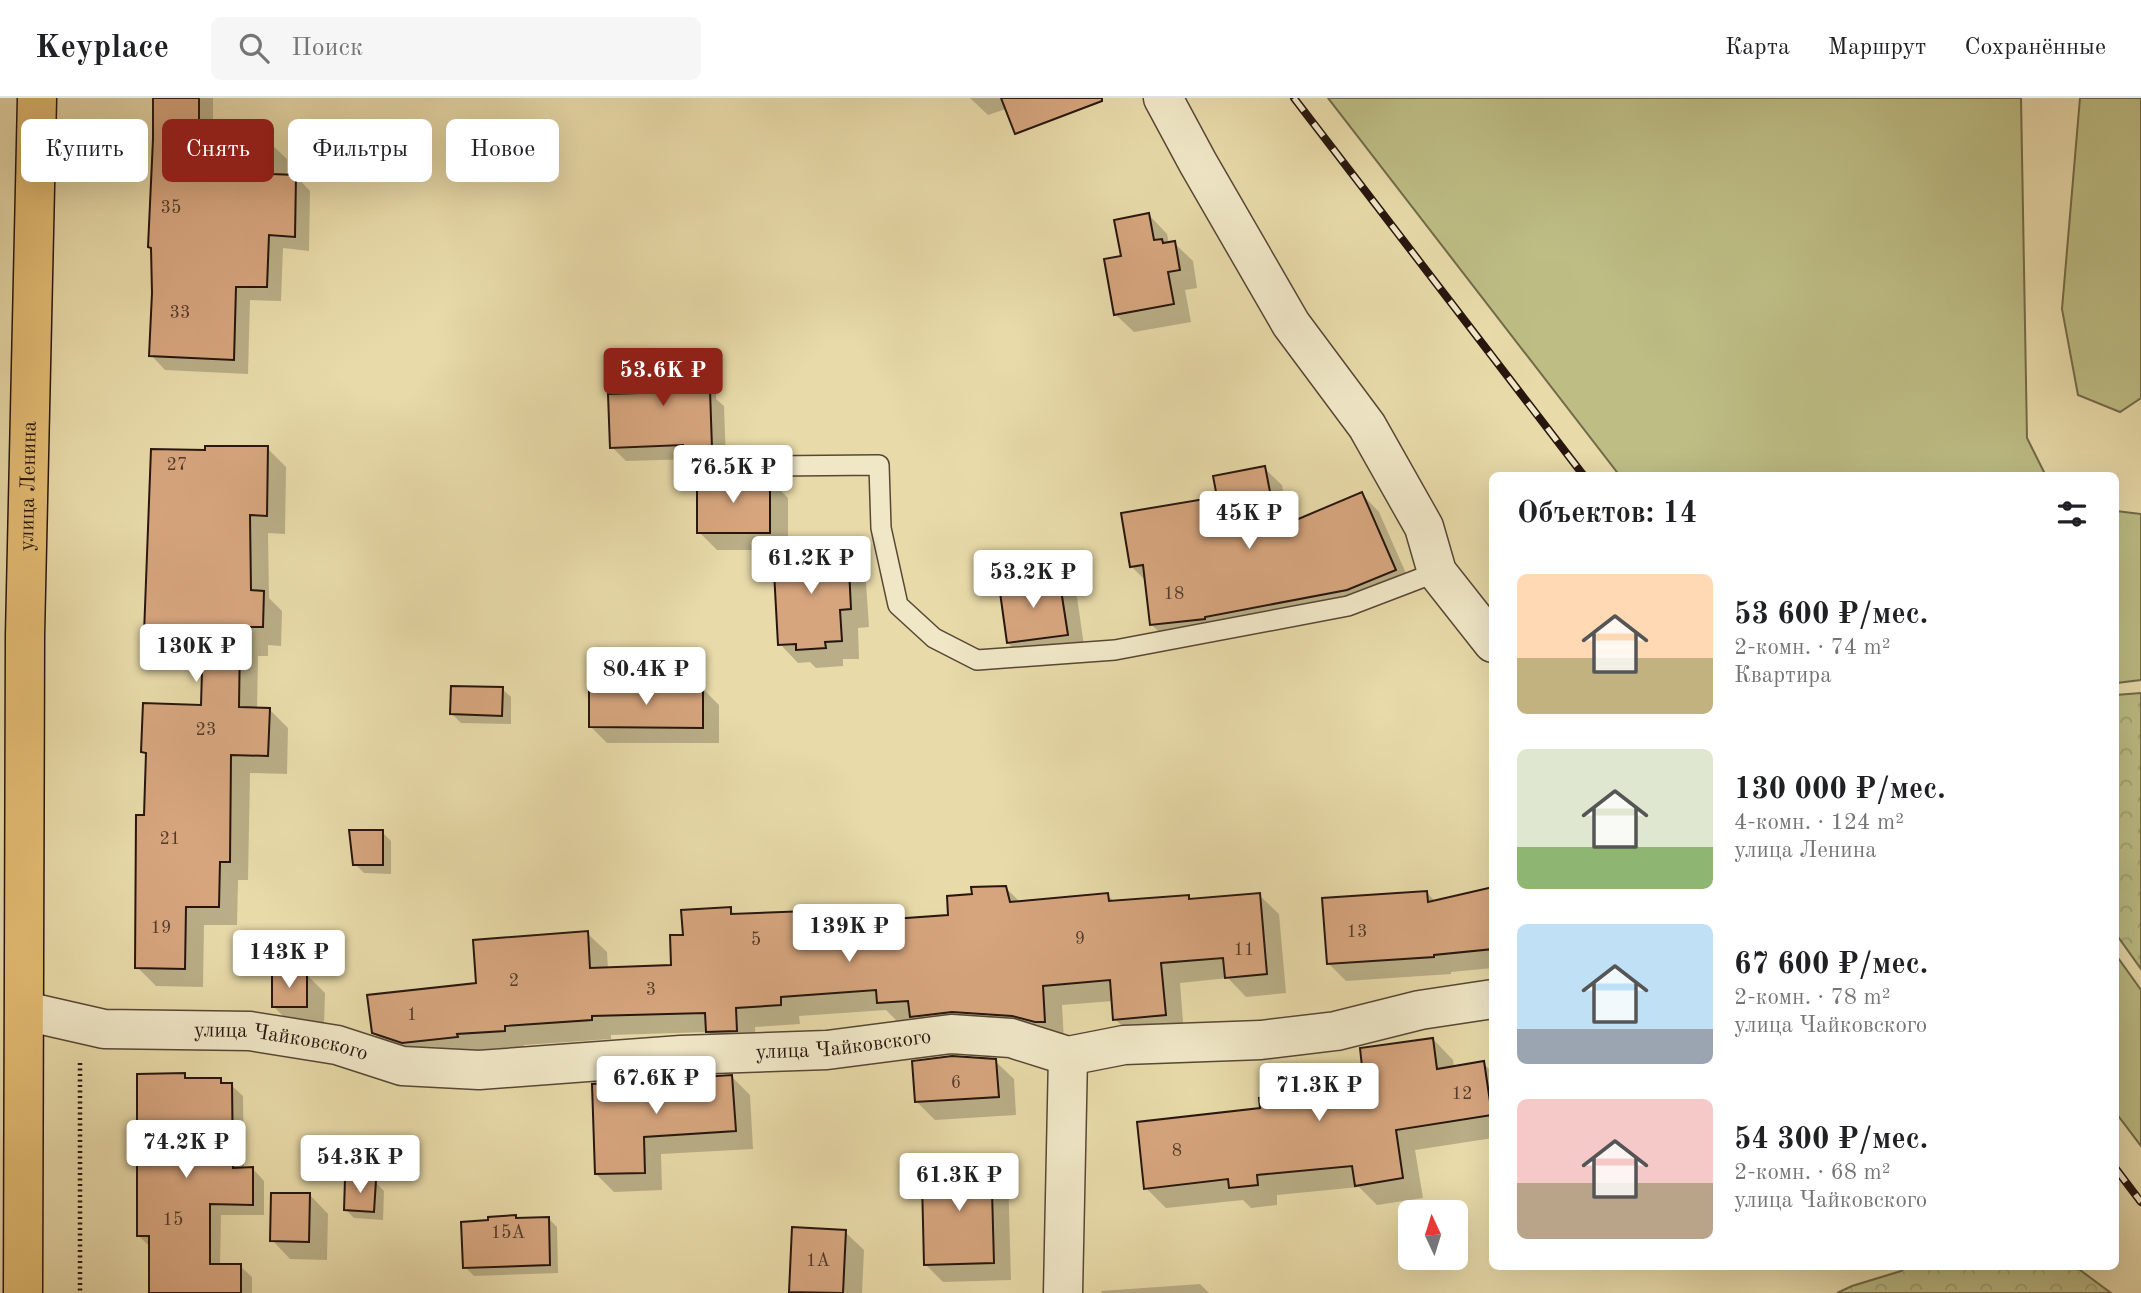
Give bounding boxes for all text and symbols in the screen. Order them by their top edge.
search box [211,17,701,80]
icon: search [235,29,273,67]
text: Keyplace [35,32,169,65]
text: Поиск [291,35,363,61]
text: Карта [1725,36,1790,60]
text: Маршрут [1828,36,1926,60]
text: Сохранённые [1964,36,2106,60]
chip: Купить [21,119,148,182]
chip: Снять [162,119,274,182]
chip: Фильтры [288,119,432,182]
chip: Новое [446,119,559,182]
house number: 35 [161,199,181,217]
house number: 33 [170,304,190,322]
pin: 53.6K ₽ [598,348,728,408]
text: 53.6K ₽ [620,359,706,382]
street label: улица Ленина [16,421,40,551]
pin: 76.5K ₽ [668,446,798,505]
house number: 27 [167,456,187,474]
text: 76.5K ₽ [690,456,776,479]
pin: 45K ₽ [1200,491,1298,551]
icon: filters [2053,495,2091,533]
text: Объектов: 14 [1517,499,1697,529]
text: 45K ₽ [1216,502,1282,525]
pin: 61.2K ₽ [746,536,876,596]
text: 61.2K ₽ [768,547,854,570]
pin: 53.2K ₽ [968,550,1098,610]
text: 53.2K ₽ [990,561,1076,584]
house number: 18 [1164,585,1184,603]
text: 53 600 ₽/мес. [1734,600,1928,630]
icon: home [1573,602,1657,686]
pin: 130K ₽ [139,624,253,684]
text: 130K ₽ [156,635,236,658]
text: 2-комн. · 74 m² [1734,636,1891,659]
pin: 80.4K ₽ [581,648,711,707]
text: 80.4K ₽ [603,658,689,681]
text: Квартира [1734,664,1832,687]
house number: 23 [196,721,216,739]
text: 130 000 ₽/мес. [1734,775,1946,805]
icon: home [1573,777,1657,861]
text: 4-комн. · 124 m² [1734,811,1904,834]
house number: 21 [160,830,180,848]
text: улица Ленина [1734,839,1877,862]
pin: 139K ₽ [792,904,906,964]
text: 139K ₽ [809,915,889,938]
house number: 19 [151,919,171,937]
house number: 13 [1347,923,1367,941]
pin: 143K ₽ [232,930,346,990]
house number: 9 [1075,930,1085,948]
house number: 5 [751,931,761,949]
text: 143K ₽ [249,941,329,964]
house number: 11 [1234,941,1254,959]
text: 67 600 ₽/мес. [1734,950,1928,980]
icon: home [1573,952,1657,1036]
house number: 2 [509,972,519,990]
house number: 3 [646,981,656,999]
text: 2-комн. · 78 m² [1734,986,1891,1009]
house number: 1 [407,1006,417,1024]
text: улица Чайковского [1734,1014,1927,1037]
street label: улица Чайковского [194,1020,371,1065]
street label: улица Чайковского [755,1026,932,1063]
pin: 67.6K ₽ [591,1056,721,1116]
pin: 71.3K ₽ [1254,1063,1384,1123]
text: 67.6K ₽ [613,1067,699,1090]
house number: 6 [951,1074,961,1092]
text: 71.3K ₽ [1276,1074,1362,1097]
house number: 12 [1452,1085,1472,1103]
pin: 74.2K ₽ [121,1121,251,1180]
text: 54 300 ₽/мес. [1734,1125,1928,1155]
icon: home [1573,1127,1657,1211]
text: 74.2K ₽ [143,1131,229,1154]
pin: 54.3K ₽ [295,1136,425,1195]
house number: 8 [1172,1142,1182,1160]
text: 54.3K ₽ [317,1146,403,1169]
pin: 61.3K ₽ [894,1154,1024,1213]
text: 2-комн. · 68 m² [1734,1161,1891,1184]
text: 61.3K ₽ [916,1164,1002,1187]
text: улица Чайковского [1734,1189,1927,1212]
north arrow [1398,1200,1468,1270]
map controls [1398,1200,1468,1270]
house number: 15 [163,1211,183,1229]
house number: 15А [491,1224,526,1242]
house number: 1А [806,1252,830,1270]

